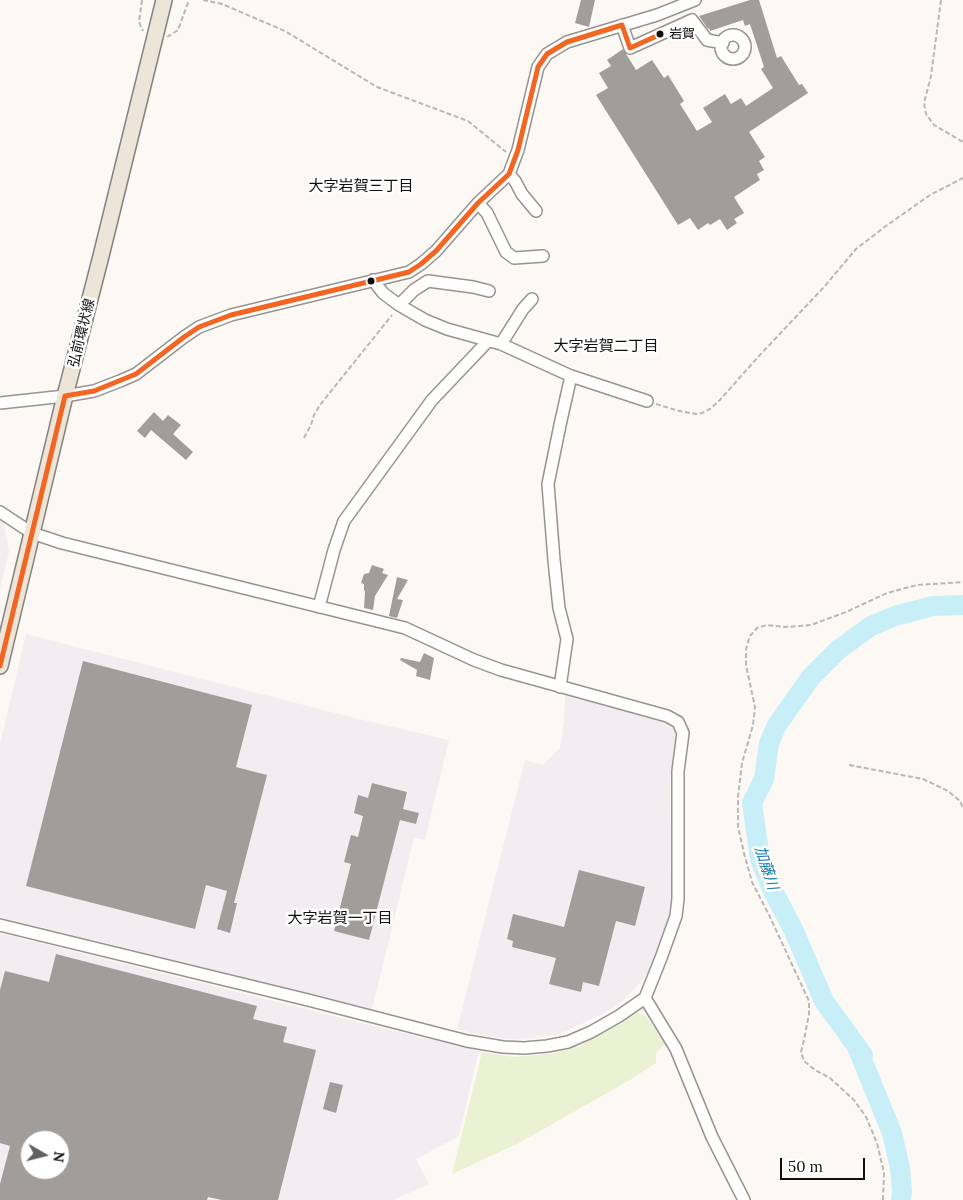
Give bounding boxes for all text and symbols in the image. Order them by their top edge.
place label: 岩賀 [669,26,695,42]
marker: 岩賀 [655,29,665,39]
district label: 大字岩賀三丁目 [309,178,413,196]
unlabelled marker [366,276,376,286]
street label: 弘前環状線 [65,297,99,369]
district label: 大字岩賀二丁目 [554,338,658,356]
water label: 加藤川 [750,844,782,892]
district label: 大字岩賀一丁目 [288,910,392,928]
north arrow [20,1130,70,1180]
scale bar [783,1148,868,1180]
text: N [49,1150,69,1164]
text: 50 m [788,1157,823,1176]

